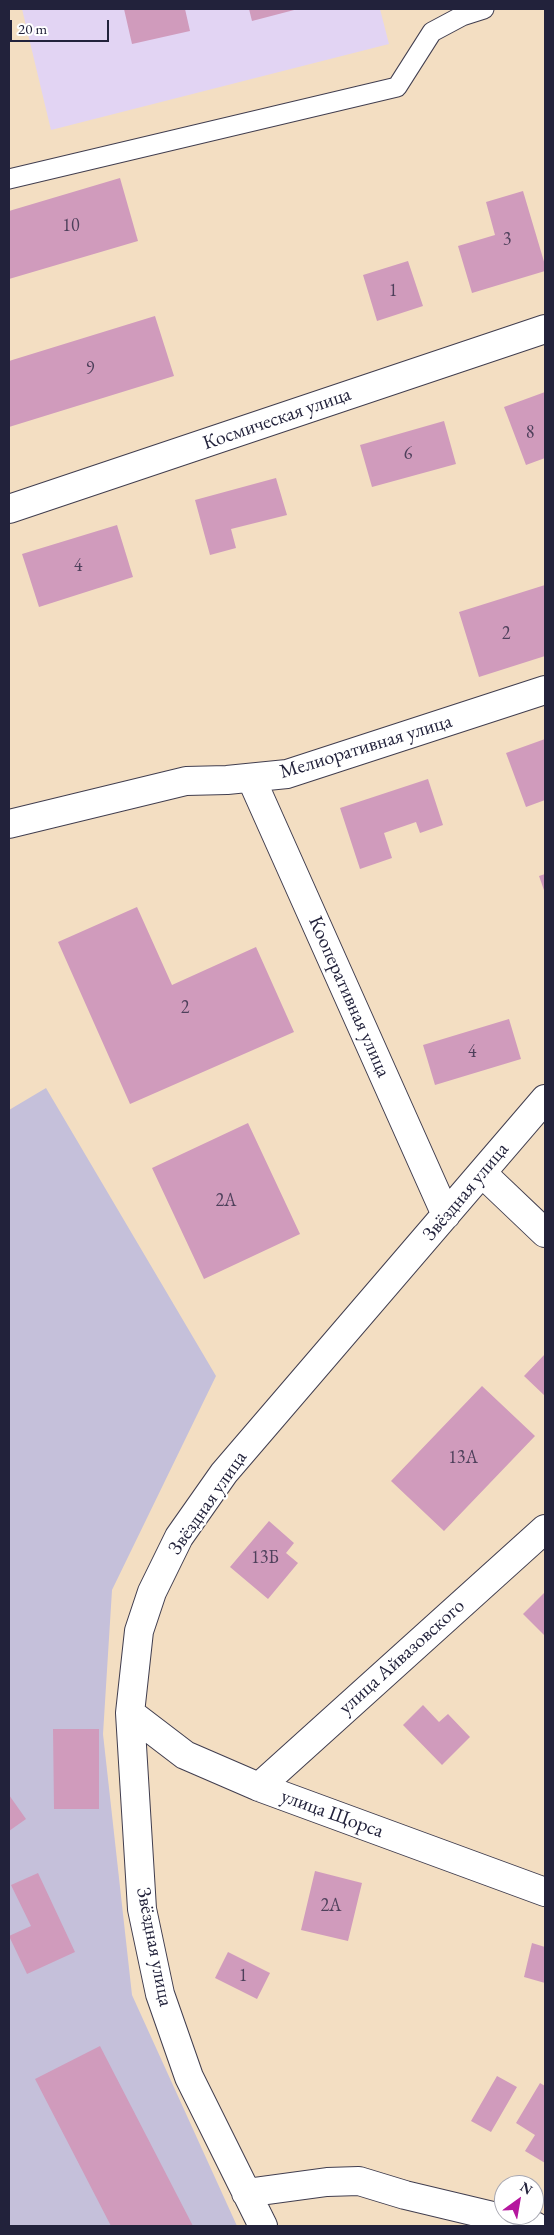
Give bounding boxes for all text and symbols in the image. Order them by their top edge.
scale bar [12,10,111,42]
text: 20 m [18,19,47,38]
house number: 10 [62,215,80,237]
house number: 3 [503,229,511,251]
house number: 1 [389,280,397,302]
house number: 9 [86,358,94,380]
street label: Космическая улица [200,382,354,456]
house number: 8 [526,422,534,444]
house number: 6 [404,443,412,465]
house number: 4 [74,555,82,577]
house number: 2 [502,623,510,645]
street label: Мелиоративная улица [277,709,455,785]
street label: Кооперативная улица [303,913,395,1081]
house number: 2 [181,997,189,1019]
house number: 4 [468,1041,476,1063]
street label: Звёздная улица [418,1138,514,1246]
house number: 2А [215,1190,237,1212]
street label: Звёздная улица [163,1447,253,1559]
house number: 13А [448,1447,478,1469]
house number: 13Б [251,1547,279,1569]
street label: улица Айвазовского [334,1594,470,1720]
street label: улица Щорса [277,1784,387,1844]
street label: Звёздная улица [131,1885,177,2009]
house number: 2А [320,1895,342,1917]
house number: 1 [239,1965,247,1987]
north arrow [494,2175,544,2225]
text: N [517,2177,536,2199]

